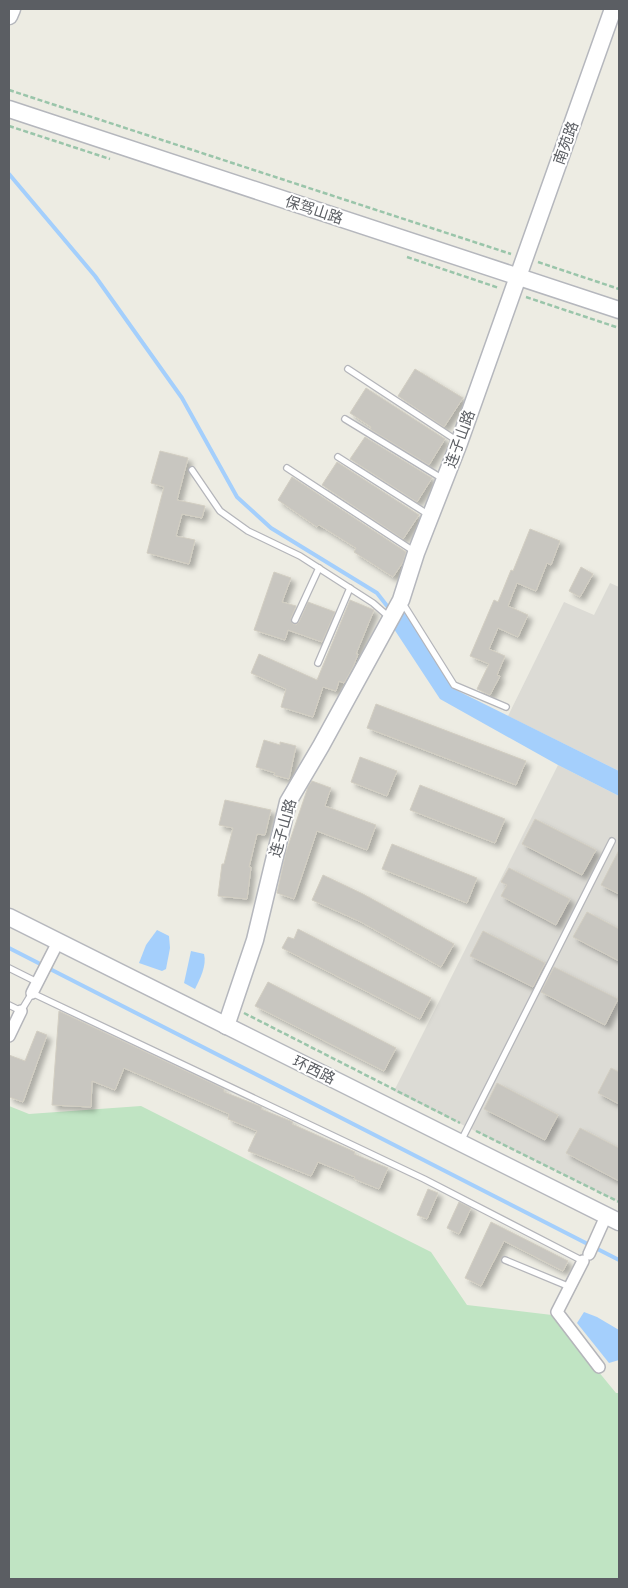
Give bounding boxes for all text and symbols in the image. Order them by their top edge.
street label: 南苑路 [548,118,582,167]
street label: 保驾山路 [283,190,346,228]
street label: 连子山路 [439,407,479,470]
street label: 连子山路 [264,796,300,859]
street label: 环西路 [290,1050,339,1088]

